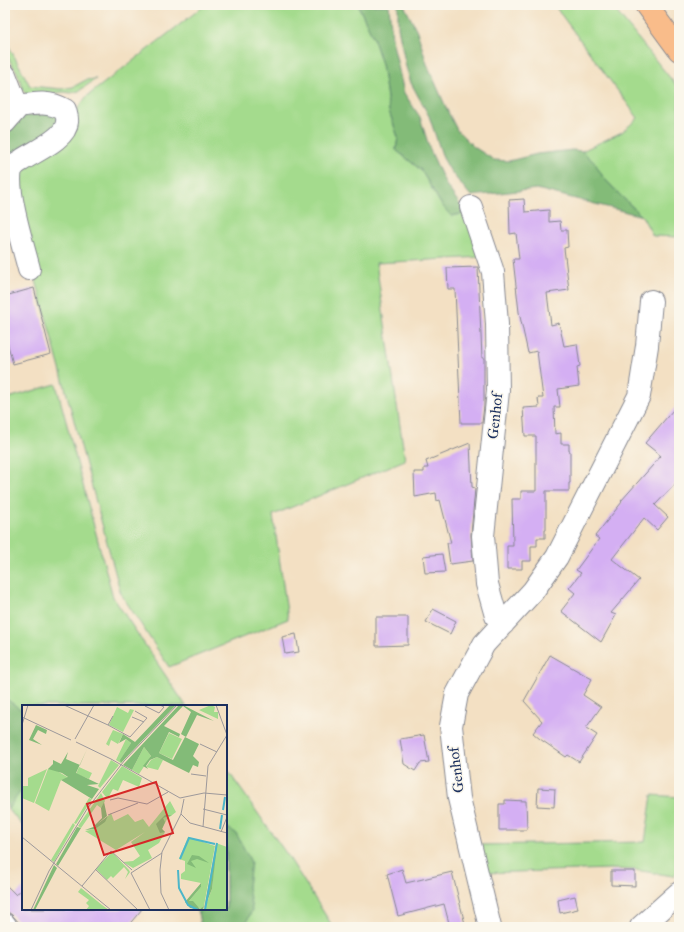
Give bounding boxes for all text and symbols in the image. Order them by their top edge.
street label: Genhof [484,389,507,440]
inset map [22,705,227,910]
street label: Genhof [444,743,468,794]

